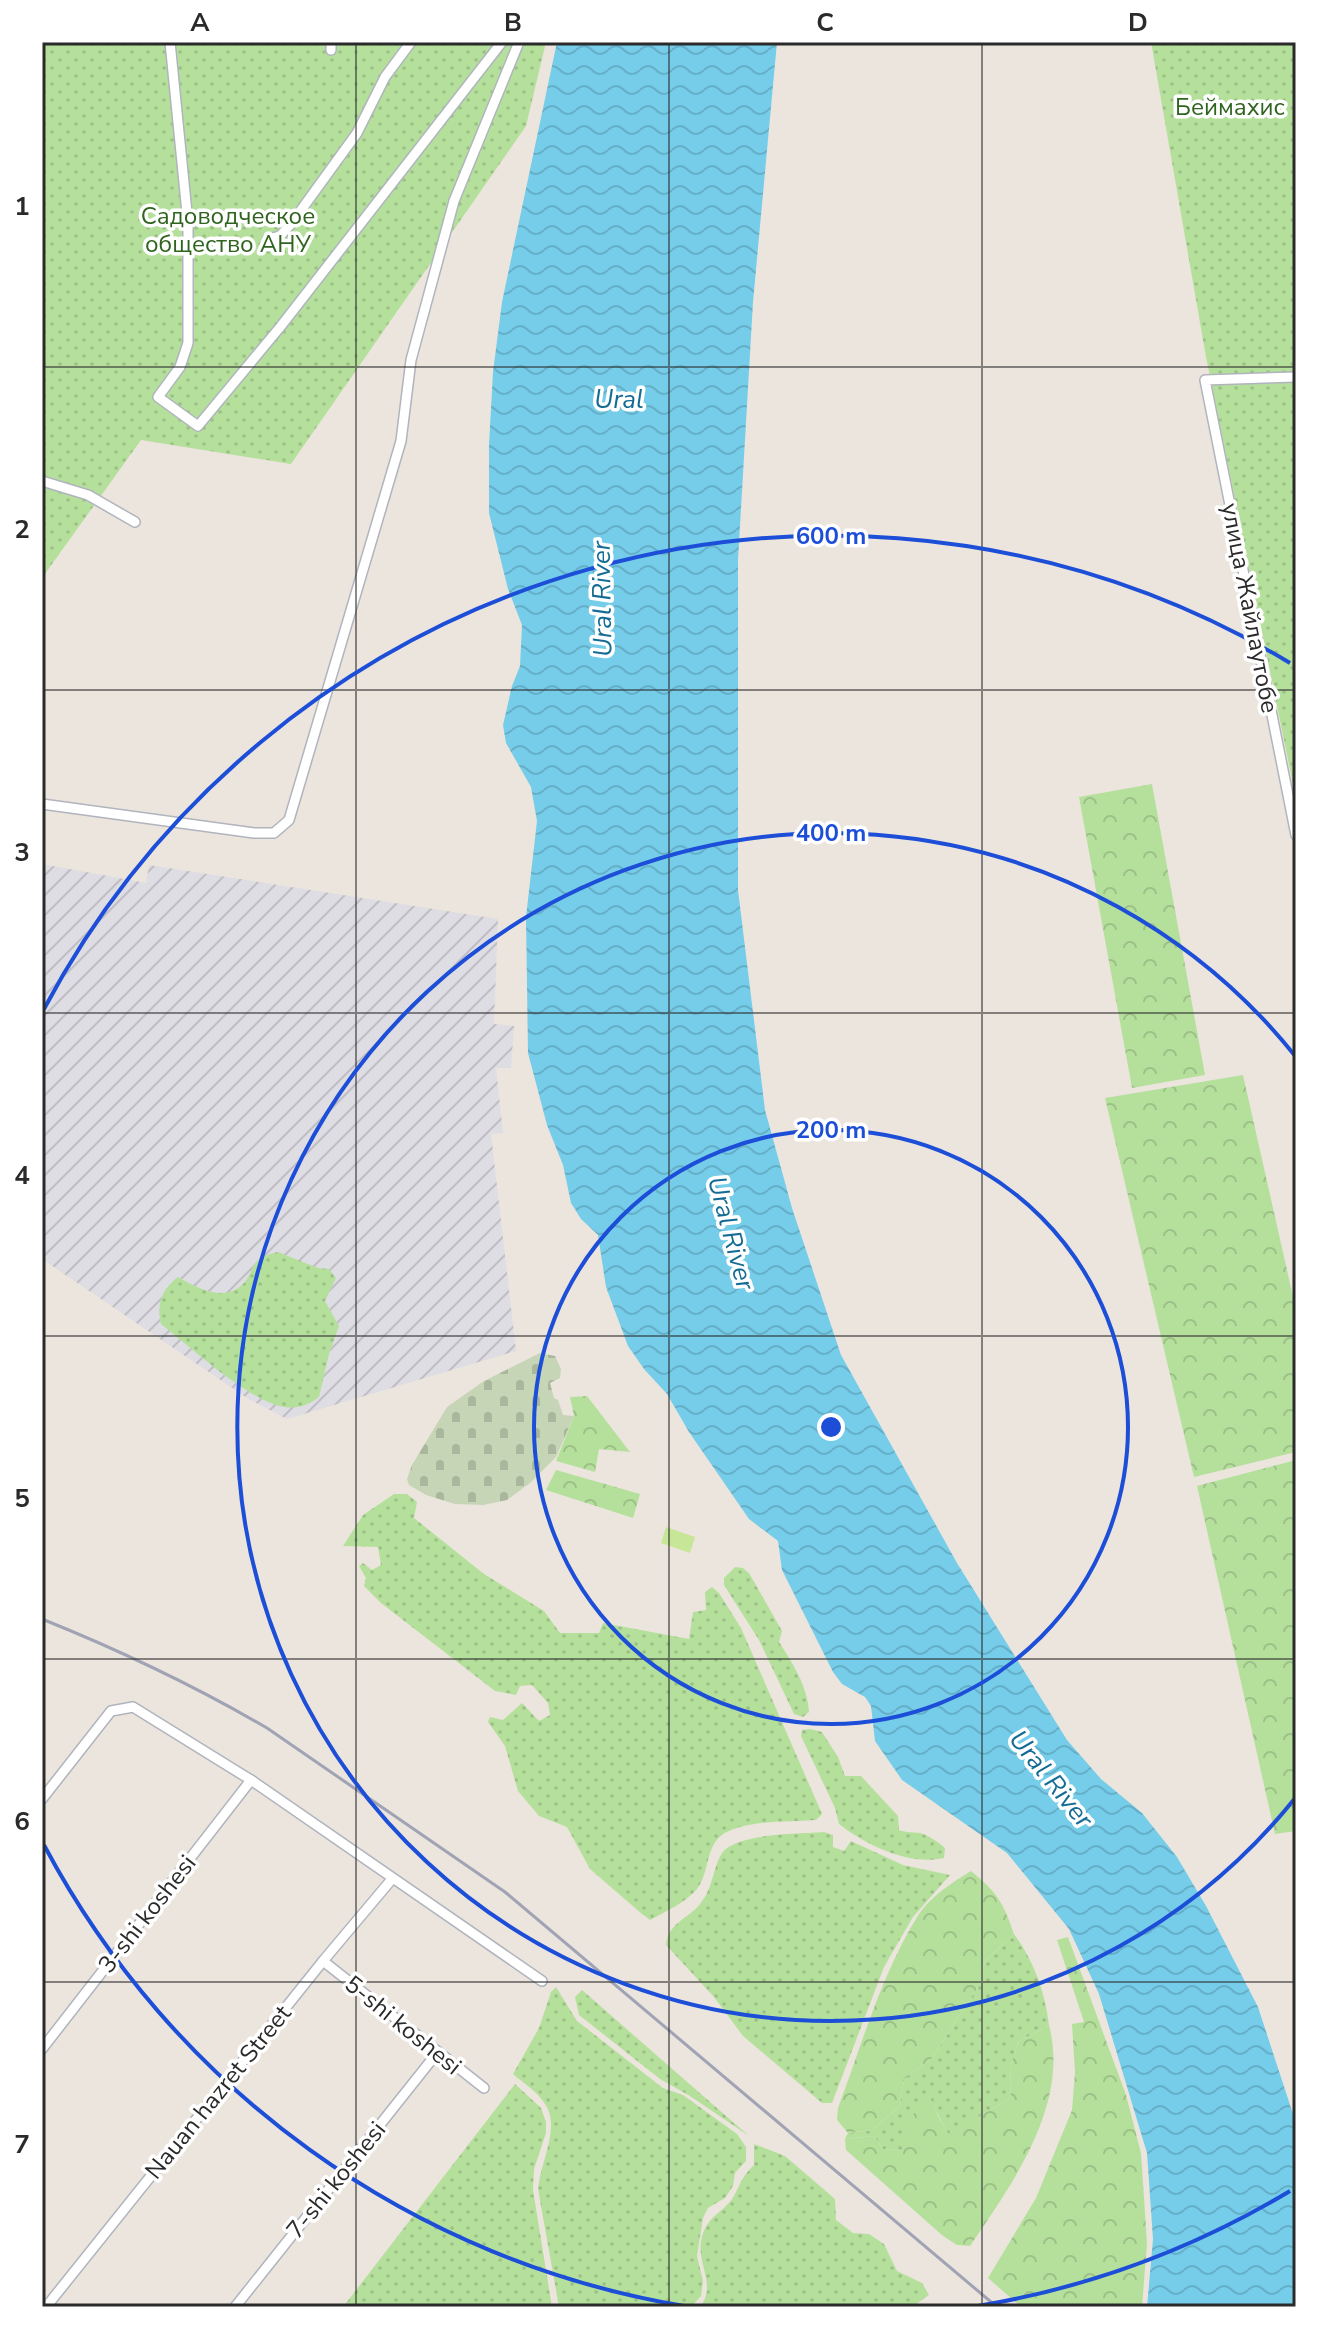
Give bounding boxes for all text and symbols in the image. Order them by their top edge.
text: A [190,5,210,40]
text: B [504,5,522,40]
text: C [816,5,834,40]
text: D [1128,5,1148,40]
park label: Беймахис [1175,91,1285,123]
text: 1 [14,189,30,224]
park label: Садоводческое общество АНУ [141,200,315,260]
water label: Ural [594,382,644,417]
street label: улица Жайлаутобе [1214,500,1286,716]
text: 2 [14,512,30,547]
text: 600 m [796,520,866,552]
water label: Ural River [583,540,621,657]
text: 400 m [796,817,866,849]
text: 3 [14,835,30,870]
text: 200 m [796,1114,866,1146]
text: 4 [14,1158,30,1193]
water label: Ural River [699,1172,763,1294]
centre of rings [817,1413,845,1441]
text: 5 [14,1481,30,1516]
water label: Ural River [1001,1723,1102,1836]
text: 6 [14,1804,30,1839]
street label: 3-shi koshesi [91,1848,203,1980]
street label: 5-shi koshesi [338,1968,468,2082]
street label: Nauan hazret Street [138,1998,299,2186]
street label: 7-shi koshesi [279,2115,393,2245]
text: 7 [14,2127,30,2162]

